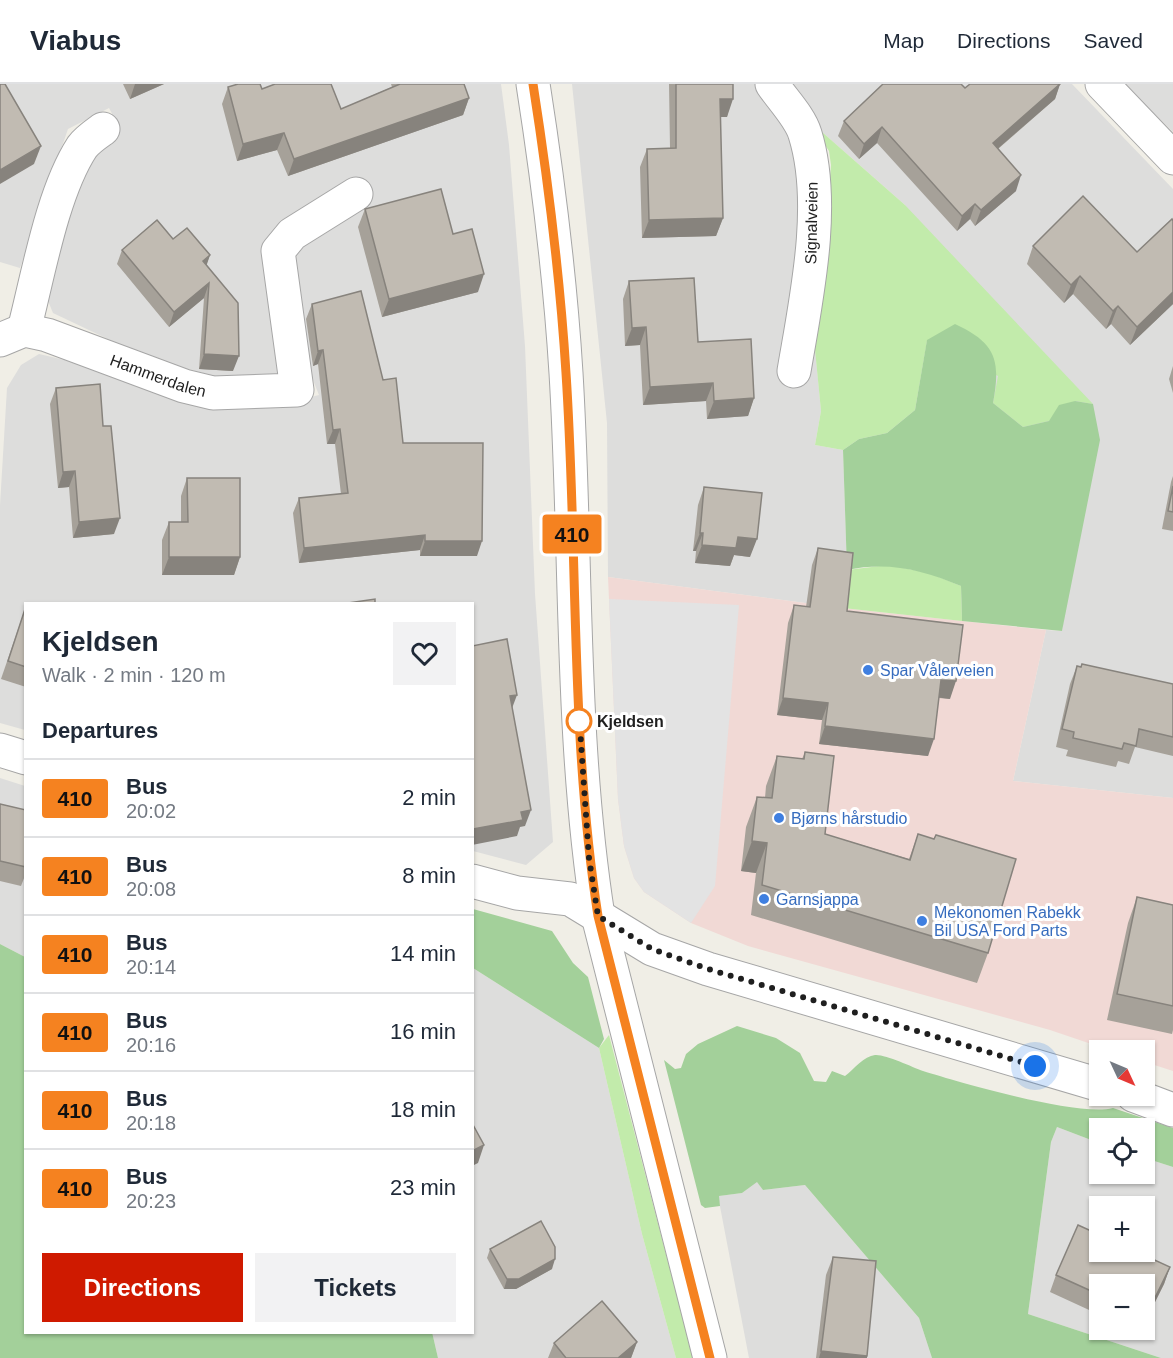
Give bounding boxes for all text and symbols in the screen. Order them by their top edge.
text: Viabus [30,25,121,56]
text: Map [883,29,924,52]
text: Directions [957,29,1050,52]
text: Saved [1083,29,1143,52]
street label: Signalveien [802,181,821,265]
street label: Hammerdalen [108,351,208,400]
line badge: 410 [538,514,606,554]
text: 410 [554,523,590,546]
button: heart [393,622,456,685]
text: Kjeldsen [42,626,159,657]
place label: Spar Vålerveien [880,662,994,679]
marker: Spar Vålerveien [861,663,875,677]
text: Walk · 2 min · 120 m [42,664,226,686]
marker: Kjeldsen [566,708,592,734]
place label: Kjeldsen [597,713,664,730]
text: Departures [42,718,158,743]
text: Bus [126,774,168,799]
text: 2 min [402,785,456,810]
text: 410 [57,787,93,810]
text: 20:02 [126,800,176,822]
place label: Bjørns hårstudio [791,810,908,827]
marker: Bjørns hårstudio [772,811,786,825]
text: Bus [126,852,168,877]
text: 8 min [402,863,456,888]
text: 410 [57,865,93,888]
text: 20:08 [126,878,176,900]
place label: Garnsjappa [776,891,859,908]
marker: Garnsjappa [757,892,771,906]
place label: Mekonomen Rabekk Bil USA Ford Parts [934,904,1082,939]
marker: Mekonomen Rabekk Bil USA Ford Parts [915,914,929,928]
text: Bus [126,930,168,955]
text: 14 min [390,941,456,966]
text: 410 [57,943,93,966]
text: 20:14 [126,956,176,978]
text: Bus [126,1008,168,1033]
text: 16 min [390,1019,456,1044]
text: 410 [57,1021,93,1044]
text: 20:16 [126,1034,176,1056]
north arrow [1089,1040,1155,1106]
map controls [1089,1040,1155,1340]
your location [1020,1051,1050,1081]
text: Bus [126,1086,168,1111]
text: 18 min [390,1097,456,1122]
text: 410 [57,1099,93,1122]
text: 20:18 [126,1112,176,1134]
button: locate [1089,1118,1155,1184]
text: Bus [126,1164,168,1189]
text: 23 min [390,1175,456,1200]
text: 410 [57,1177,93,1200]
text: 20:23 [126,1190,176,1212]
button: + [1089,1196,1155,1262]
button: Directions [42,1253,243,1322]
button: Tickets [255,1253,456,1322]
button: − [1089,1274,1155,1340]

